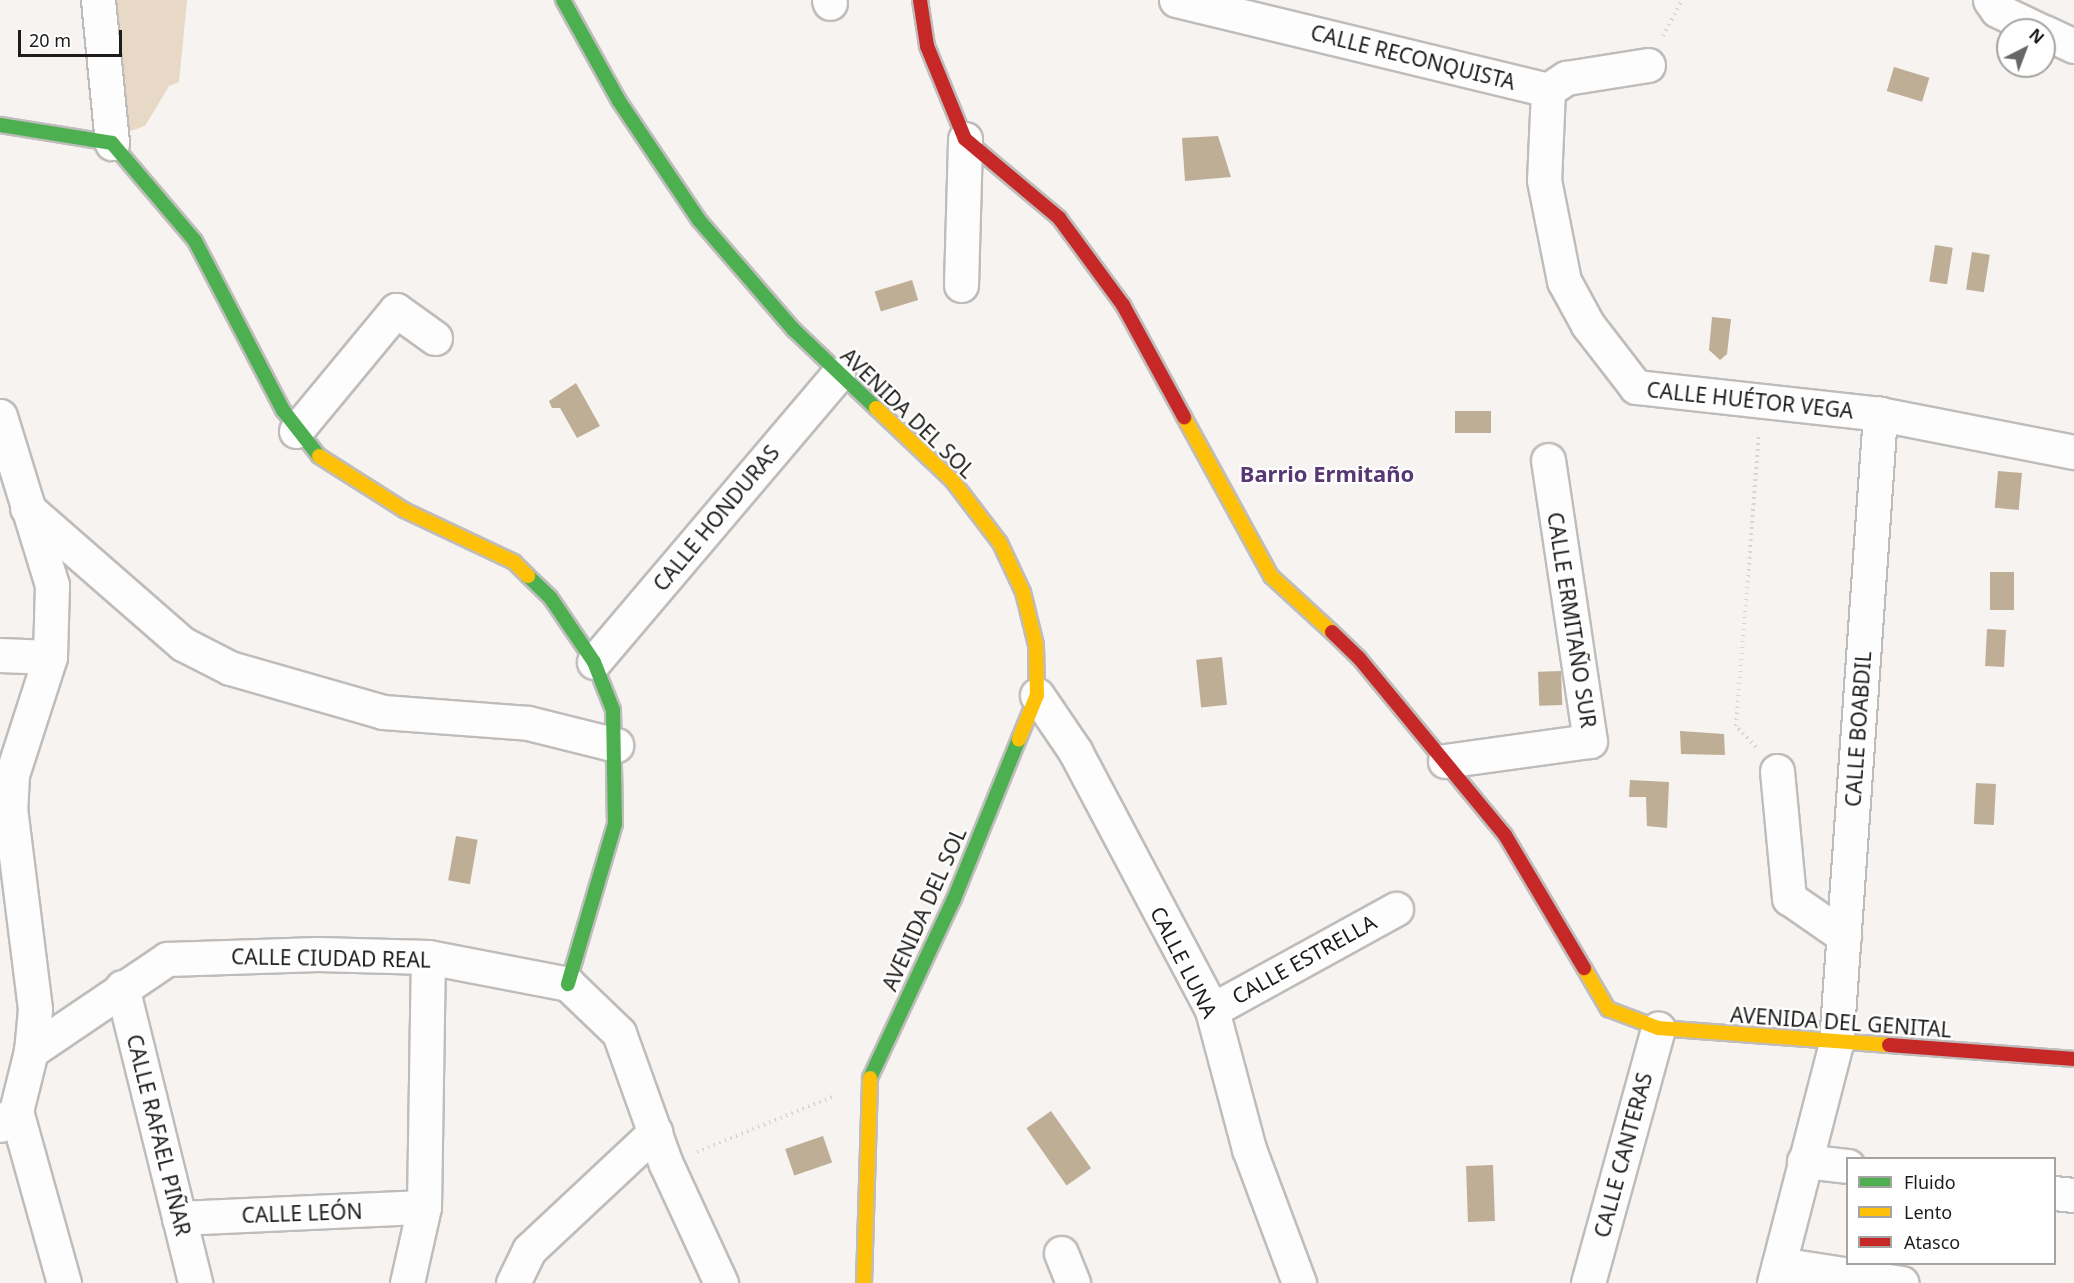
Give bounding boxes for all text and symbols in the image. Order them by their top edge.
scale bar [21,18,124,56]
north arrow [1996,18,2056,78]
street label: CALLE RECONQUISTA [1308,19,1518,95]
text: N [2025,24,2049,49]
text: 20 m [29,28,71,52]
street label: AVENIDA DEL SOL [836,343,980,483]
street label: CALLE HUÉTOR VEGA [1645,377,1855,423]
street label: CALLE HONDURAS [648,440,784,596]
district label: Barrio Ermitaño [1240,461,1414,487]
street label: CALLE ERMITAÑO SUR [1542,510,1602,730]
street label: CALLE BOABDIL [1840,650,1876,808]
street label: AVENIDA DEL SOL [877,823,971,995]
street label: CALLE LUNA [1145,902,1223,1022]
street label: CALLE ESTRELLA [1228,909,1380,1009]
street label: CALLE CIUDAD REAL [231,944,431,972]
street label: AVENIDA DEL GENITAL [1729,1002,1953,1042]
street label: CALLE RAFAEL PIÑAR [122,1032,196,1238]
street label: CALLE CANTERAS [1589,1070,1657,1240]
legend [1846,1157,2056,1265]
text: Fluido [1904,1170,1956,1194]
street label: CALLE LEÓN [241,1198,363,1228]
text: Lento [1904,1200,1952,1224]
text: Atasco [1904,1230,1960,1254]

